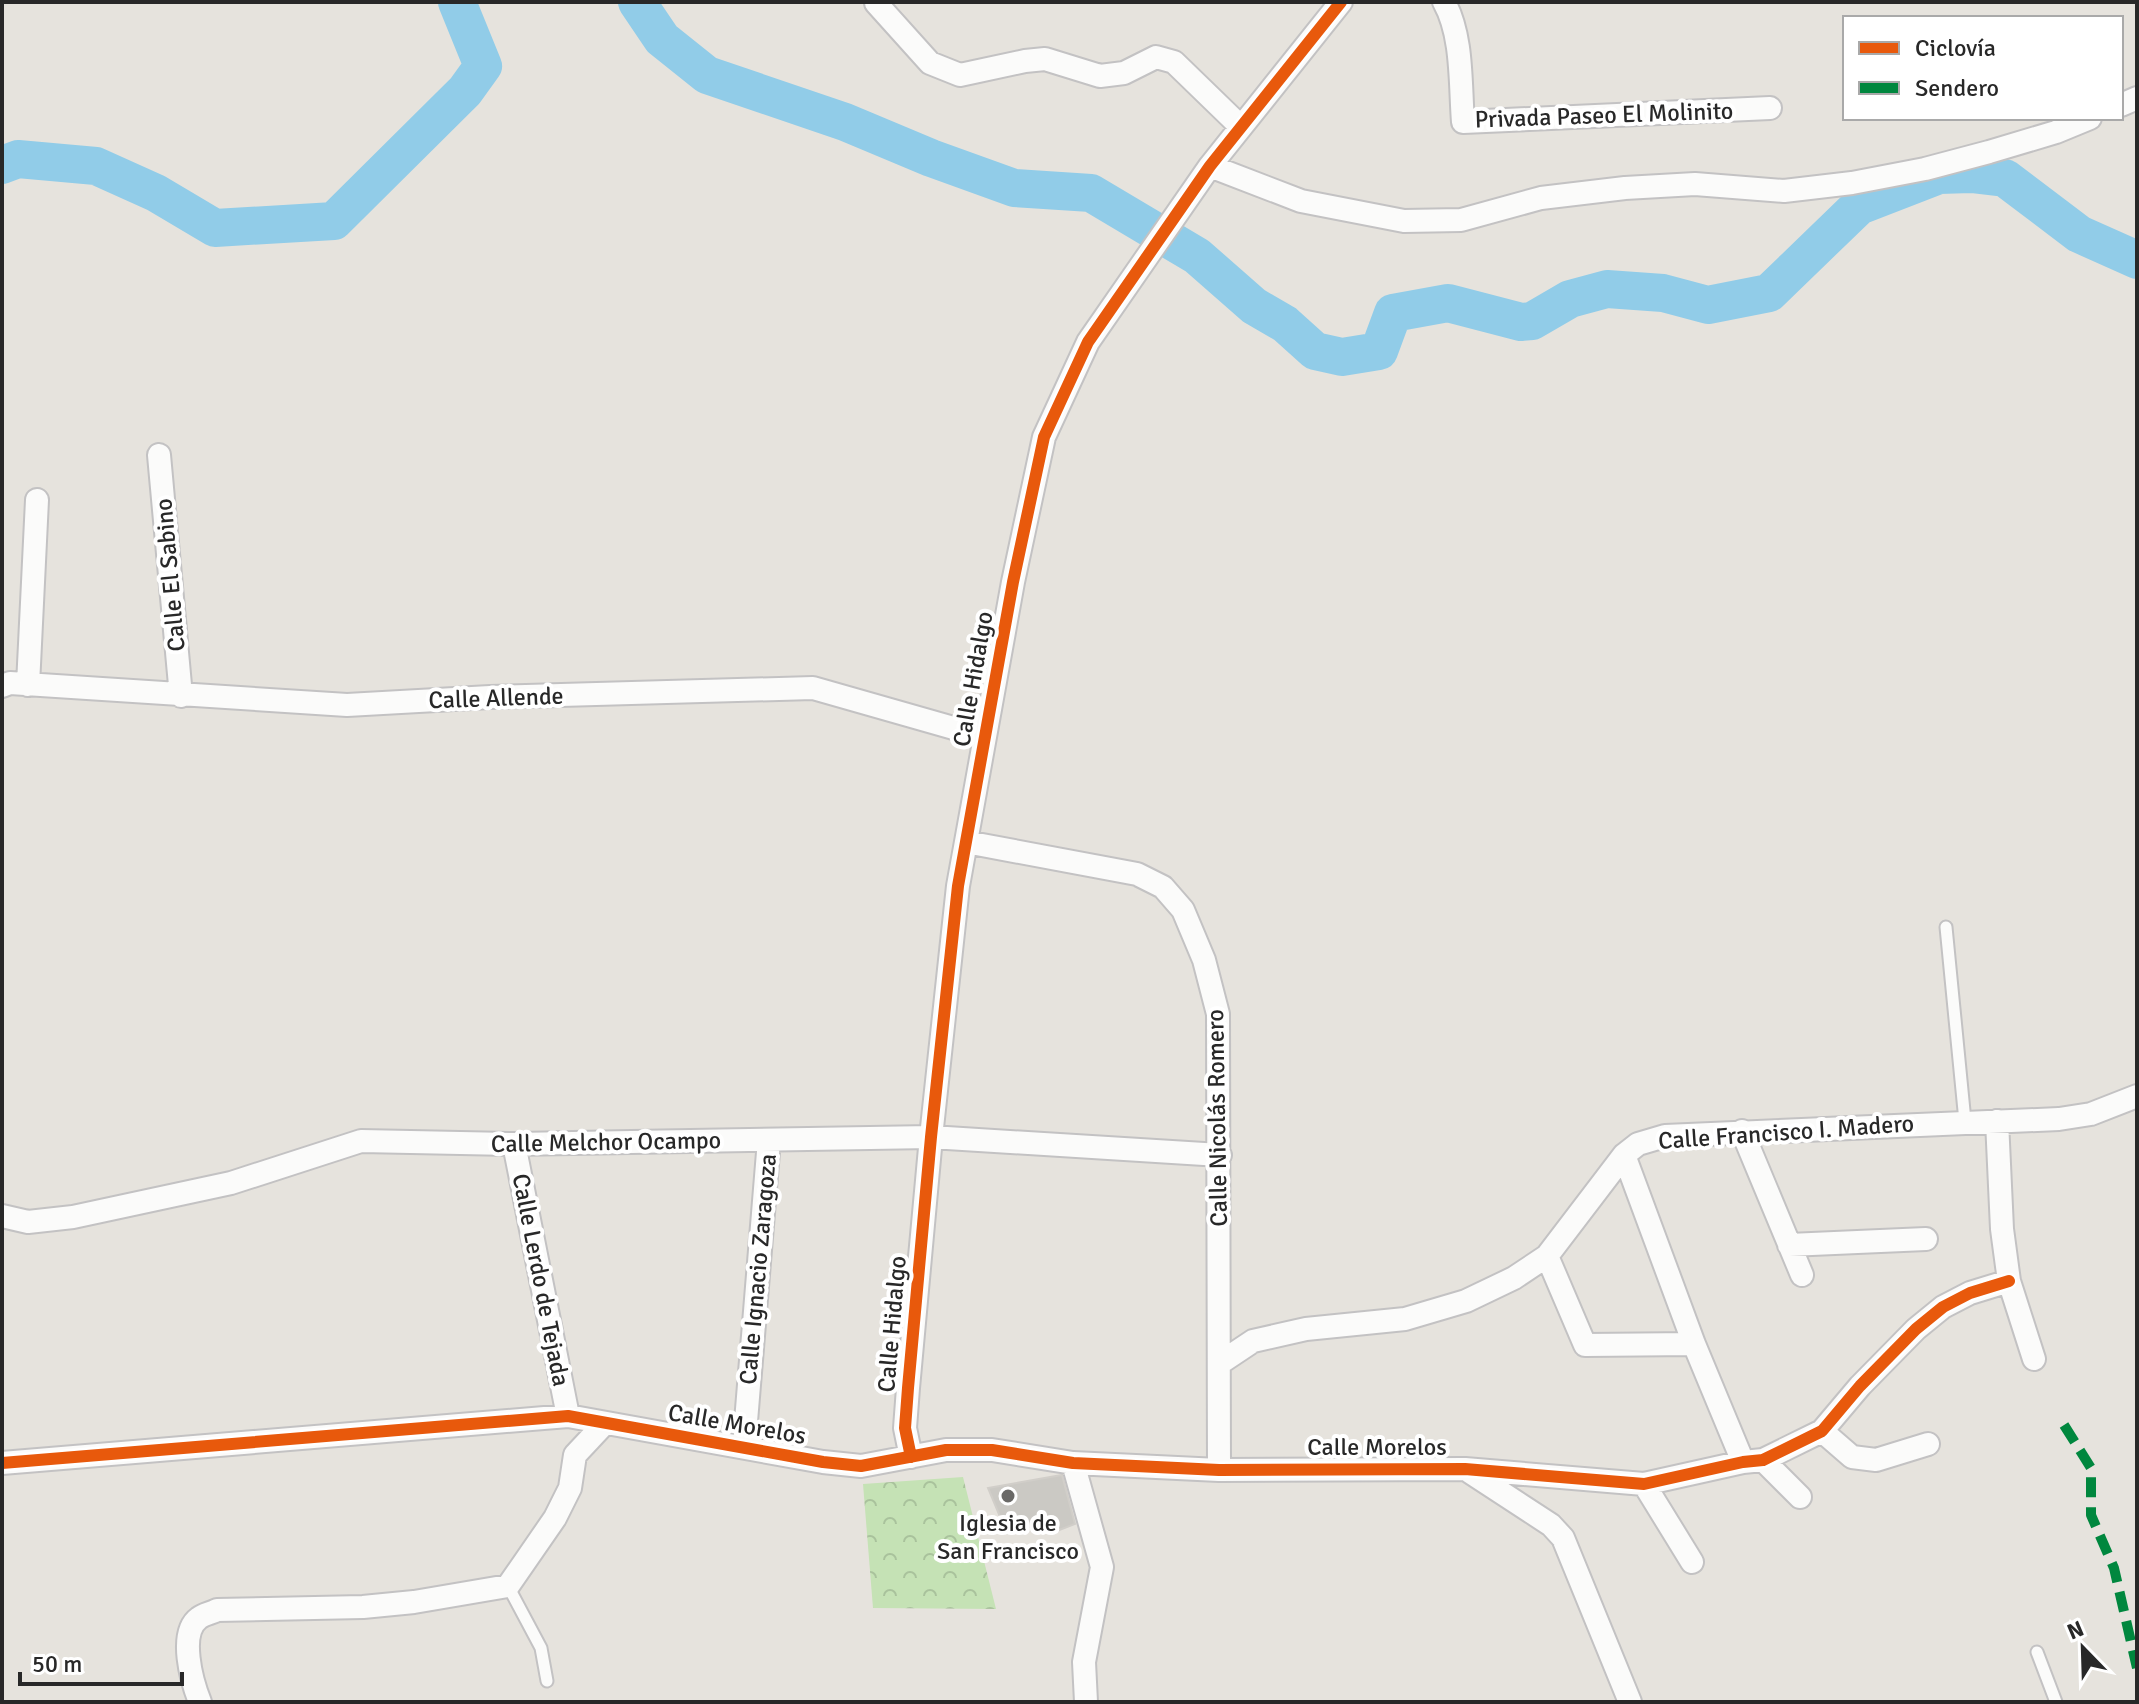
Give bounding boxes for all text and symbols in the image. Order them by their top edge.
legend [1843,16,2123,120]
text: Ciclovía [1915,33,1996,63]
text: Sendero [1915,73,1999,103]
street label: Privada Paseo El Molinito [1474,95,1734,135]
street label: Calle El Sabino [148,497,192,653]
street label: Calle Hidalgo [946,609,1000,749]
street label: Calle Allende [428,681,564,715]
street label: Calle Nicolás Romero [1200,1009,1234,1227]
street label: Calle Francisco I. Madero [1657,1108,1915,1156]
street label: Calle Melchor Ocampo [491,1125,721,1159]
street label: Calle Ignacio Zaragoza [733,1152,783,1386]
street label: Calle Lerdo de Tejada [506,1171,576,1389]
street label: Calle Hidalgo [871,1254,913,1394]
street label: Calle Morelos [666,1397,808,1451]
street label: Calle Morelos [1307,1432,1447,1462]
marker: Iglesia de San Francisco [999,1487,1017,1505]
place label: Iglesia de San Francisco [937,1508,1079,1566]
north arrow [2043,1608,2123,1688]
text: N [2063,1615,2088,1645]
scale bar [20,1636,182,1686]
text: 50 m [32,1649,82,1679]

